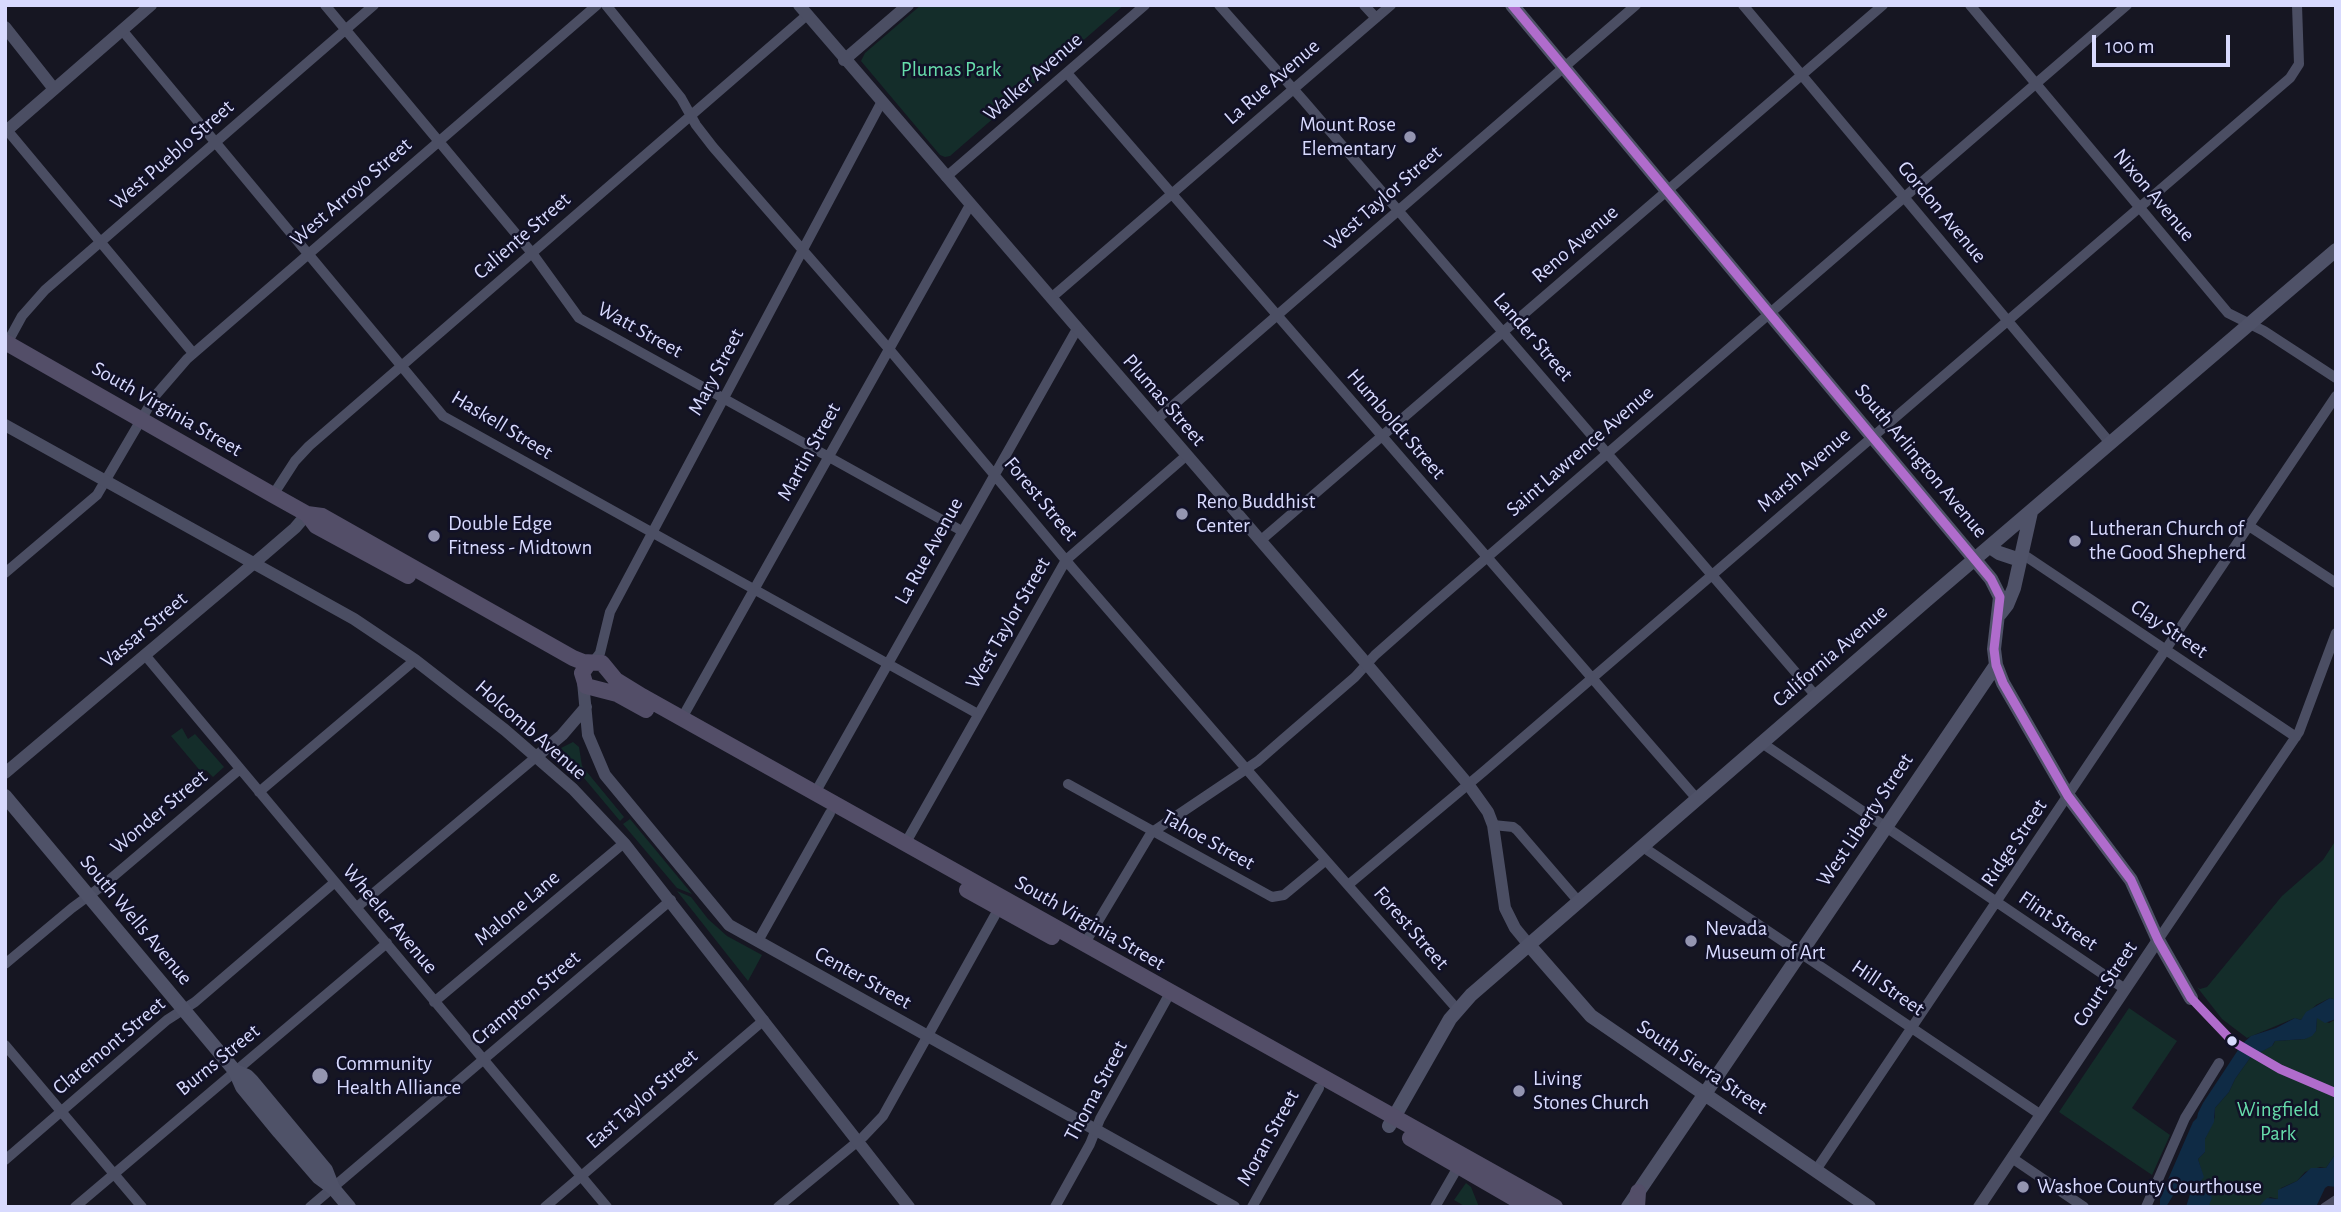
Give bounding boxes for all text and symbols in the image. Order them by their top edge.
scale bar [2096,21,2234,65]
street label: Walker Avenue [978,27,1088,127]
street label: La Rue Avenue [1219,34,1325,130]
text: 100 m [2105,36,2155,57]
park label: Plumas Park [901,57,1001,83]
street label: West Pueblo Street [105,94,239,216]
place label: Mount Rose Elementary [1299,112,1396,162]
marker: Mount Rose Elementary [1402,129,1418,145]
street label: West Arroyo Street [285,132,417,252]
street label: West Taylor Street [1319,140,1447,256]
street label: Nixon Avenue [2108,143,2200,247]
street label: Gordon Avenue [1892,156,1992,268]
street label: Caliente Street [468,187,576,285]
street label: Reno Avenue [1527,200,1623,288]
street label: Lander Street [1488,287,1578,387]
street label: Watt Street [593,296,687,364]
street label: Mary Street [683,324,749,420]
street label: Plumas Street [1117,349,1211,451]
street label: South Virginia Street [87,356,247,462]
street label: Humboldt Street [1341,364,1451,484]
street label: South Arlington Avenue [1849,379,1993,543]
street label: Saint Lawrence Avenue [1501,380,1659,522]
street label: Haskell Street [447,385,557,465]
street label: Martin Street [772,399,846,505]
street label: Marsh Avenue [1752,422,1856,518]
street label: Forest Street [998,452,1084,546]
place label: Reno Buddhist Center [1196,489,1315,539]
street label: La Rue Avenue [889,493,969,609]
marker: Reno Buddhist Center [1174,506,1190,522]
place label: Double Edge Fitness - Midtown [448,511,592,561]
place label: Lutheran Church of the Good Shepherd [2089,516,2246,566]
marker: Double Edge Fitness - Midtown [426,528,442,544]
marker: Lutheran Church of the Good Shepherd [2067,533,2083,549]
street label: West Taylor Street [960,553,1056,693]
street label: Vassar Street [96,587,192,673]
street label: Clay Street [2126,594,2212,664]
street label: California Avenue [1767,599,1893,713]
street label: Holcomb Avenue [470,675,592,785]
street label: West Liberty Street [1811,749,1919,891]
street label: Wonder Street [105,764,213,860]
street label: Ridge Street [1975,794,2053,892]
street label: Tahoe Street [1157,804,1259,876]
street label: South Wells Avenue [74,850,198,990]
street label: Wheeler Avenue [337,859,443,979]
street label: Malone Lane [469,865,565,951]
street label: South Virginia Street [1010,870,1170,976]
street label: Forest Street [1368,881,1454,975]
street label: Flint Street [2014,885,2102,957]
place label: Nevada Museum of Art [1705,916,1825,966]
marker: Nevada Museum of Art [1683,933,1699,949]
street label: Court Street [2067,936,2143,1032]
street label: Center Street [810,941,916,1015]
street label: Crampton Street [466,945,586,1051]
street label: Hill Street [1847,954,1929,1022]
street label: Claremont Street [48,992,170,1100]
street label: South Sierra Street [1632,1014,1772,1120]
street label: Burns Street [171,1019,265,1101]
unlabelled marker [2225,1034,2239,1048]
street label: Thoma Street [1059,1036,1133,1146]
street label: East Taylor Street [581,1044,703,1154]
place label: Community Health Alliance [336,1051,461,1101]
marker: Community Health Alliance [310,1066,330,1086]
place label: Living Stones Church [1533,1066,1649,1116]
marker: Living Stones Church [1511,1083,1527,1099]
street label: Moran Street [1231,1086,1305,1190]
park label: Wingfield Park [2237,1097,2319,1147]
place label: Washoe County Courthouse [2037,1174,2262,1200]
marker: Washoe County Courthouse [2015,1179,2031,1195]

